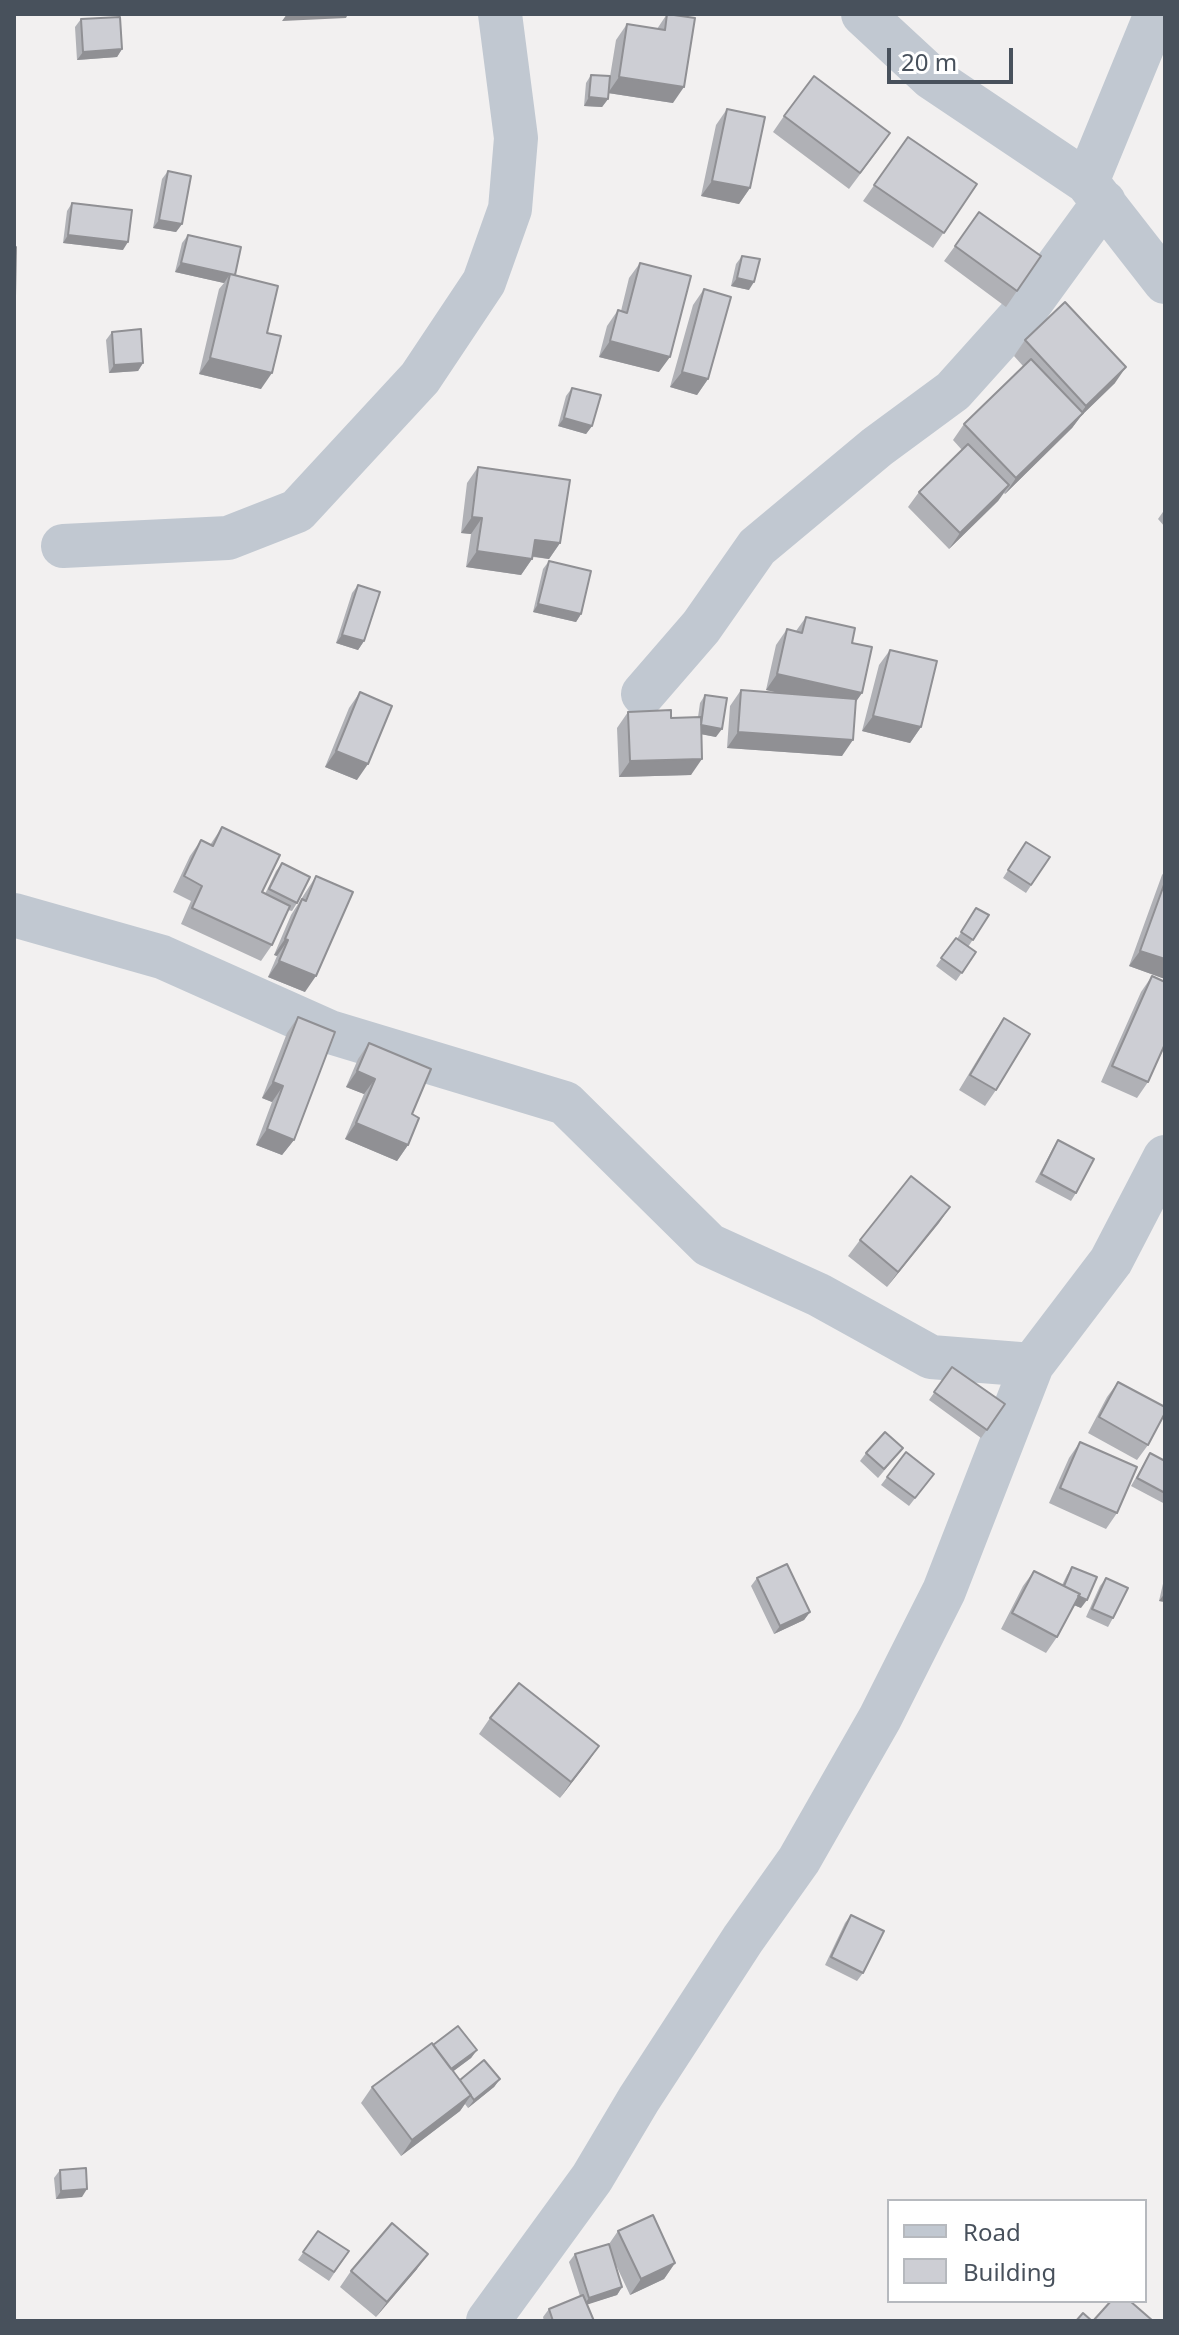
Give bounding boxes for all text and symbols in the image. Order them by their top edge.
scale bar [891,32,1017,82]
text: 20 m [901,45,957,78]
legend [887,2199,1147,2303]
text: Road [963,2215,1021,2248]
text: Building [963,2255,1056,2288]

